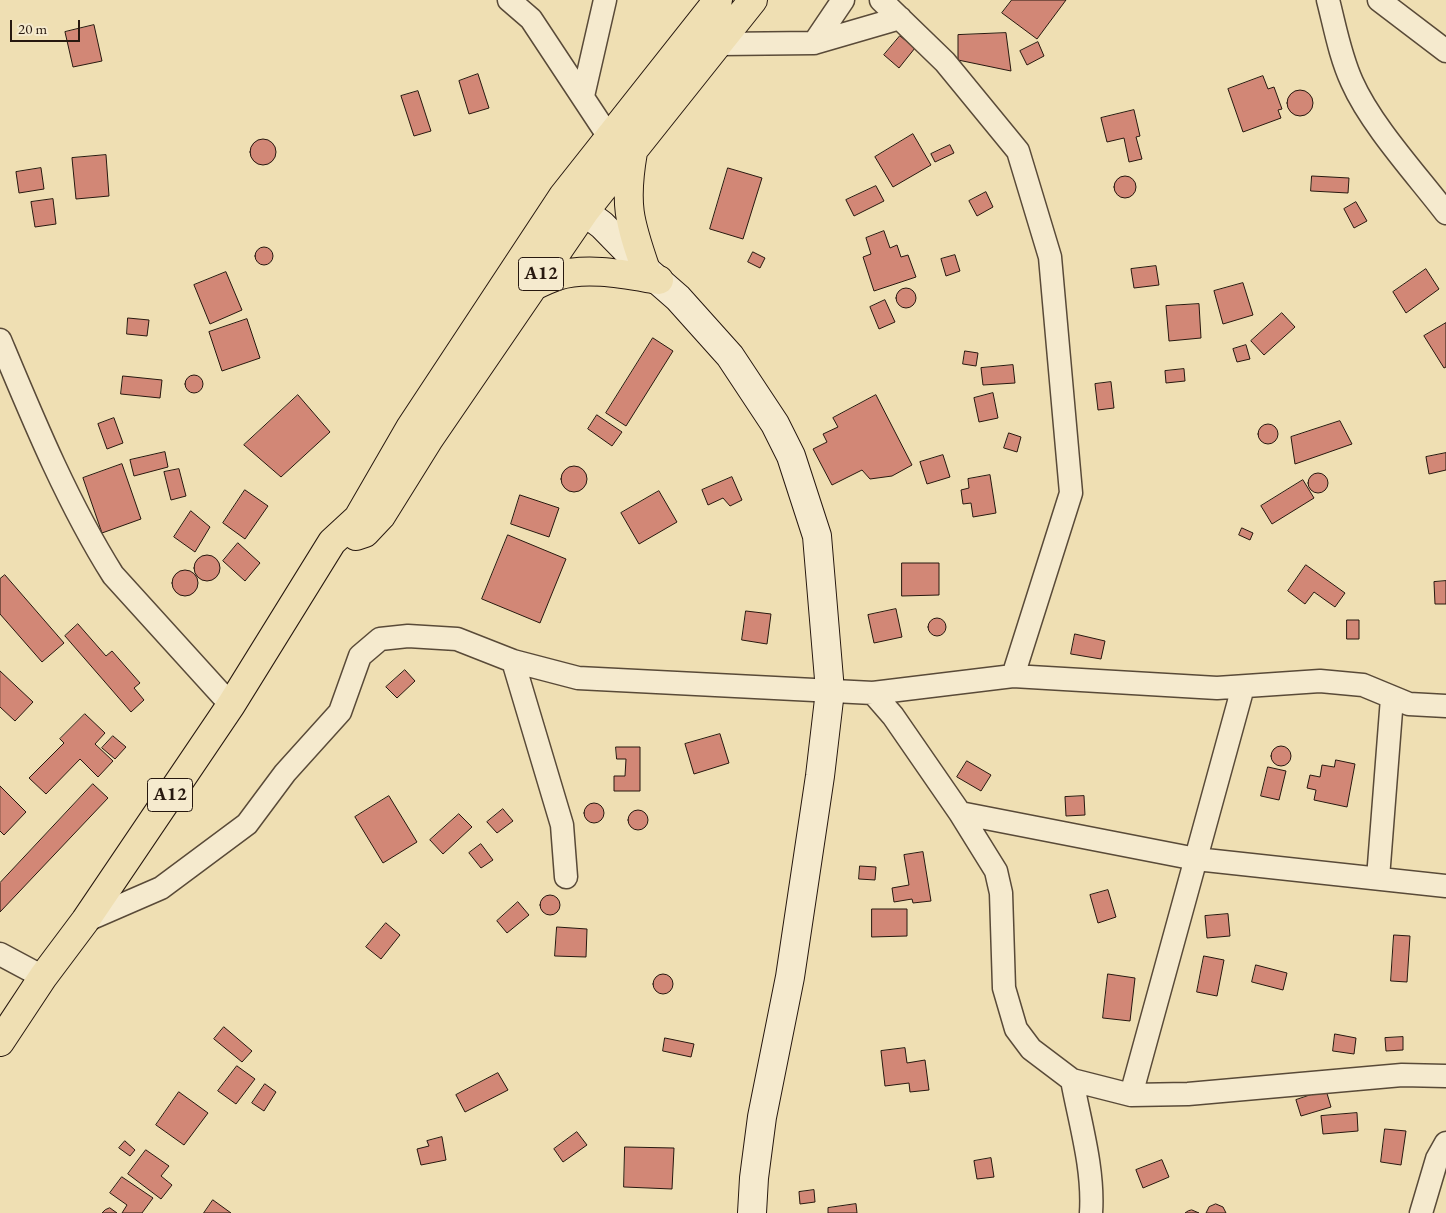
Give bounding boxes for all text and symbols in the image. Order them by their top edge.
scale bar [12,10,82,42]
text: 20 m [18,19,47,38]
road number: A12 [518,258,564,290]
road number: A12 [148,778,192,812]

